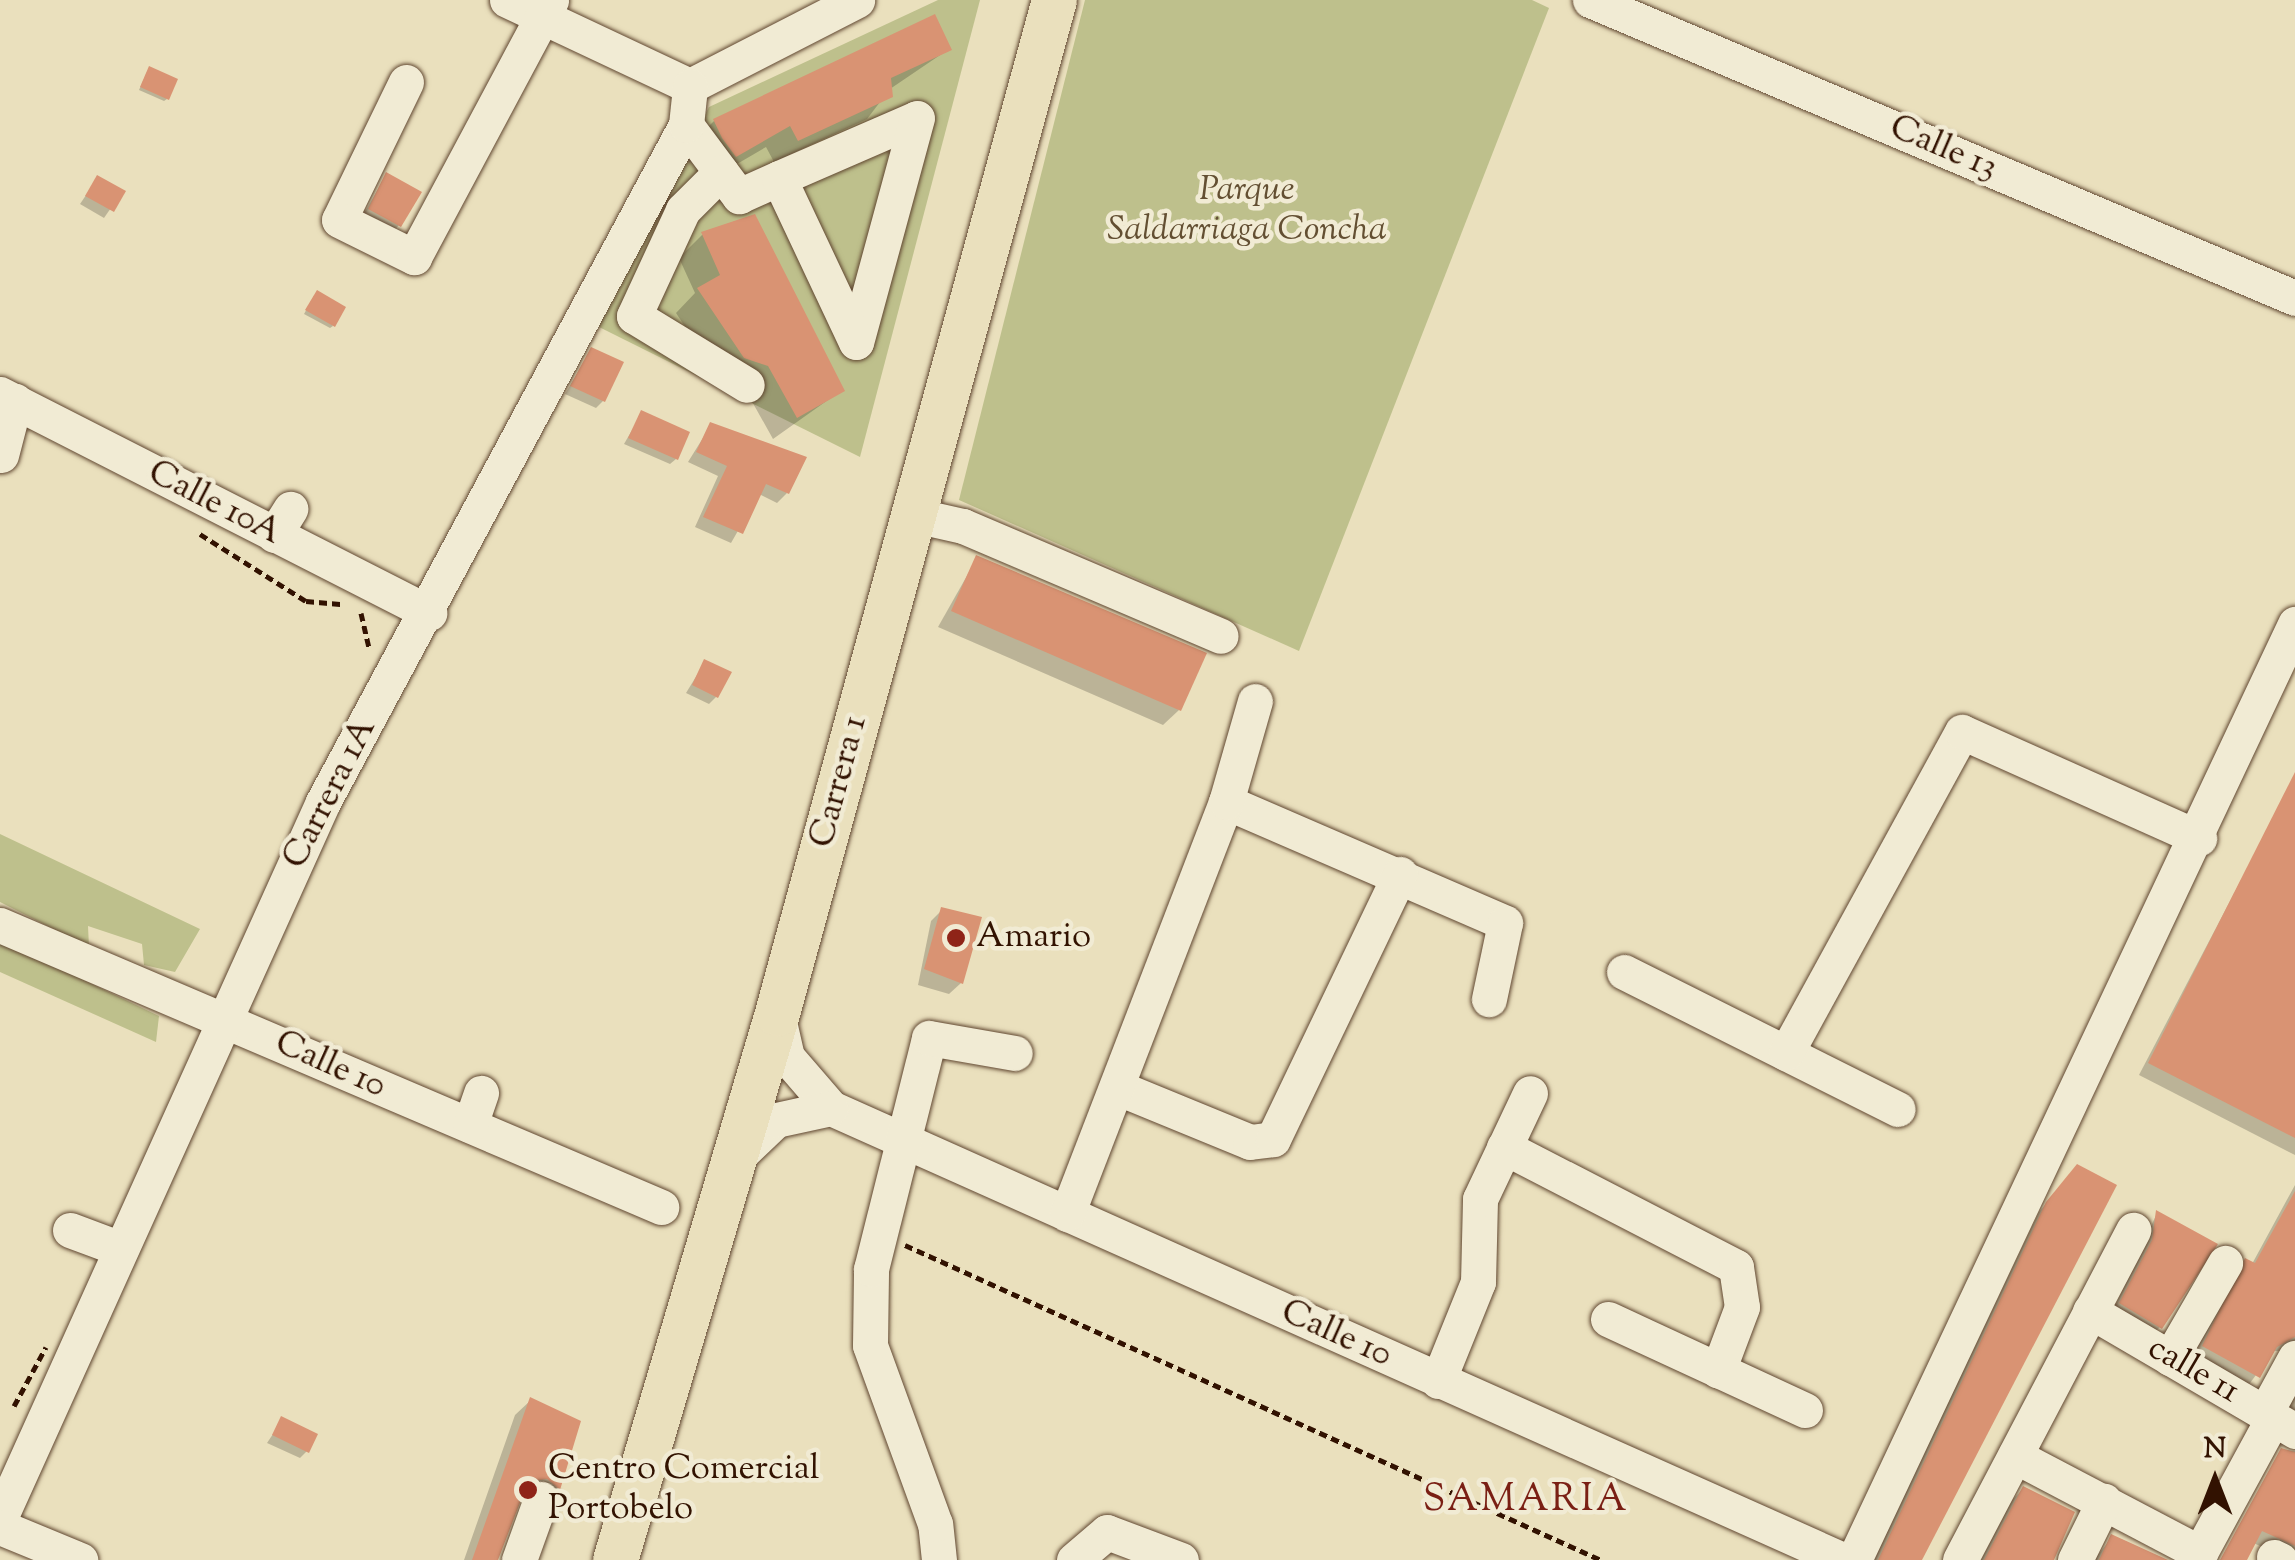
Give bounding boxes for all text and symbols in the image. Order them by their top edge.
street label: Calle 13 [1883,108,2003,190]
park label: Parque Saldarriaga Concha [1107,170,1387,252]
street label: Calle 10A [141,453,287,555]
street label: Carrera 1A [275,712,387,876]
street label: Carrera 1 [802,712,878,852]
place label: Amario [976,917,1091,959]
marker: Amario [945,927,967,949]
street label: Calle 10 [268,1023,392,1109]
street label: Calle 10 [1274,1292,1398,1378]
street label: calle 11 [2140,1328,2246,1414]
north arrow [2165,1430,2265,1530]
text: N [2204,1430,2226,1470]
place label: Centro Comercial Portobelo [548,1449,820,1531]
marker: Centro Comercial Portobelo [517,1479,539,1501]
district label: SAMARIA [1423,1479,1629,1525]

